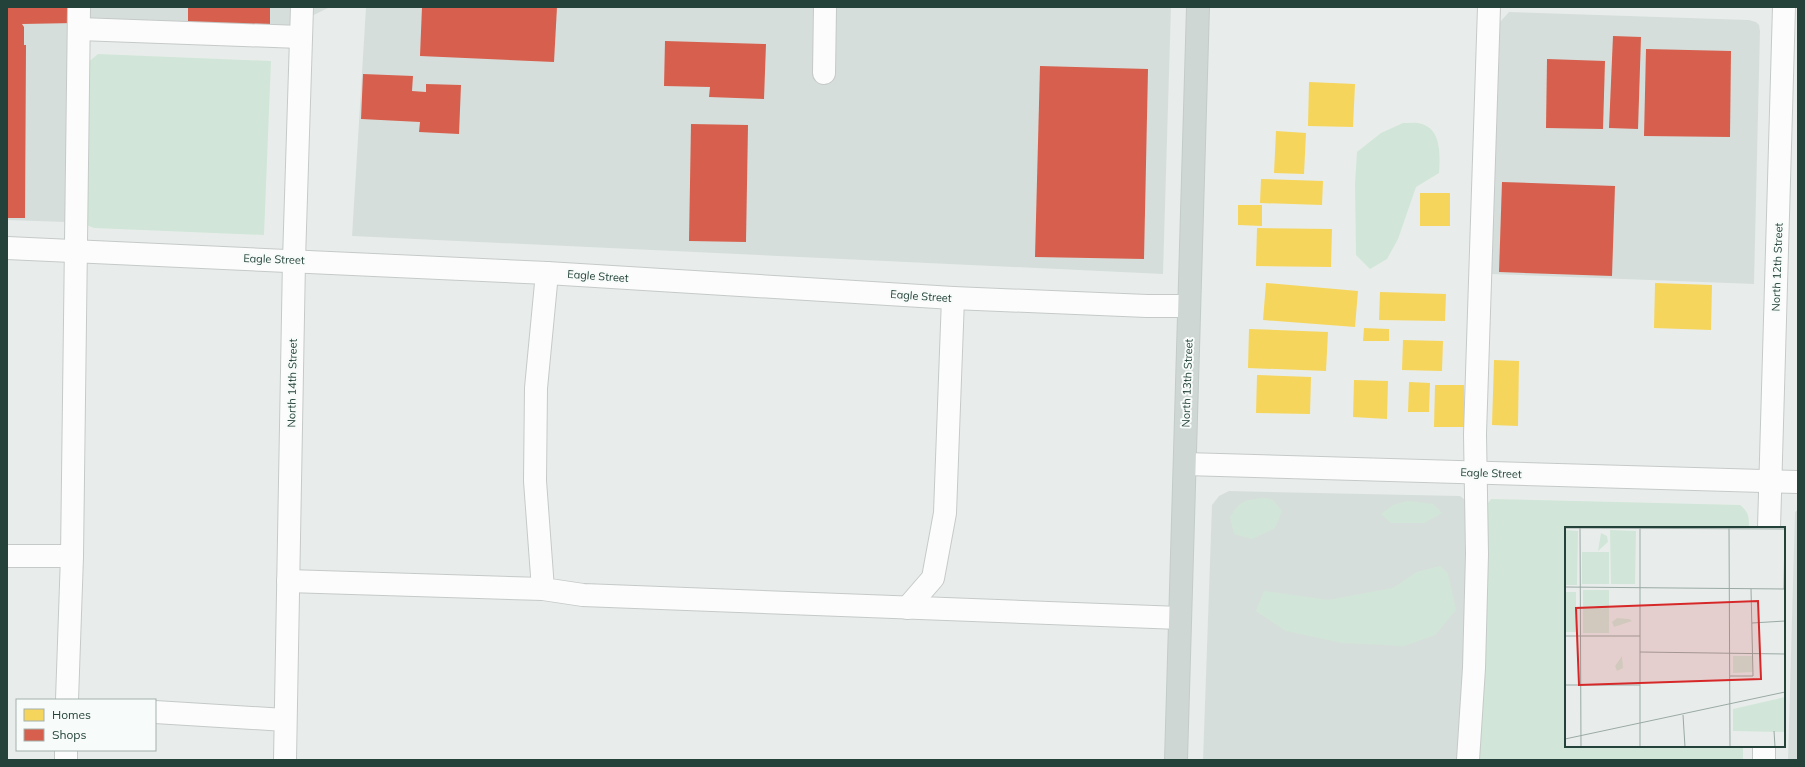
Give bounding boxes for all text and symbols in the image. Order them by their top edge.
street label: North 12th Street [1768,222,1786,312]
street label: Eagle Street [243,251,305,267]
street label: Eagle Street [567,267,629,285]
street label: Eagle Street [890,287,952,305]
street label: North 14th Street [284,338,300,427]
street label: North 13th Street [1178,338,1196,428]
street label: Eagle Street [1460,465,1522,481]
inset map [1565,527,1785,747]
legend [16,699,156,751]
text: Homes [52,707,91,722]
text: Shops [52,727,87,742]

